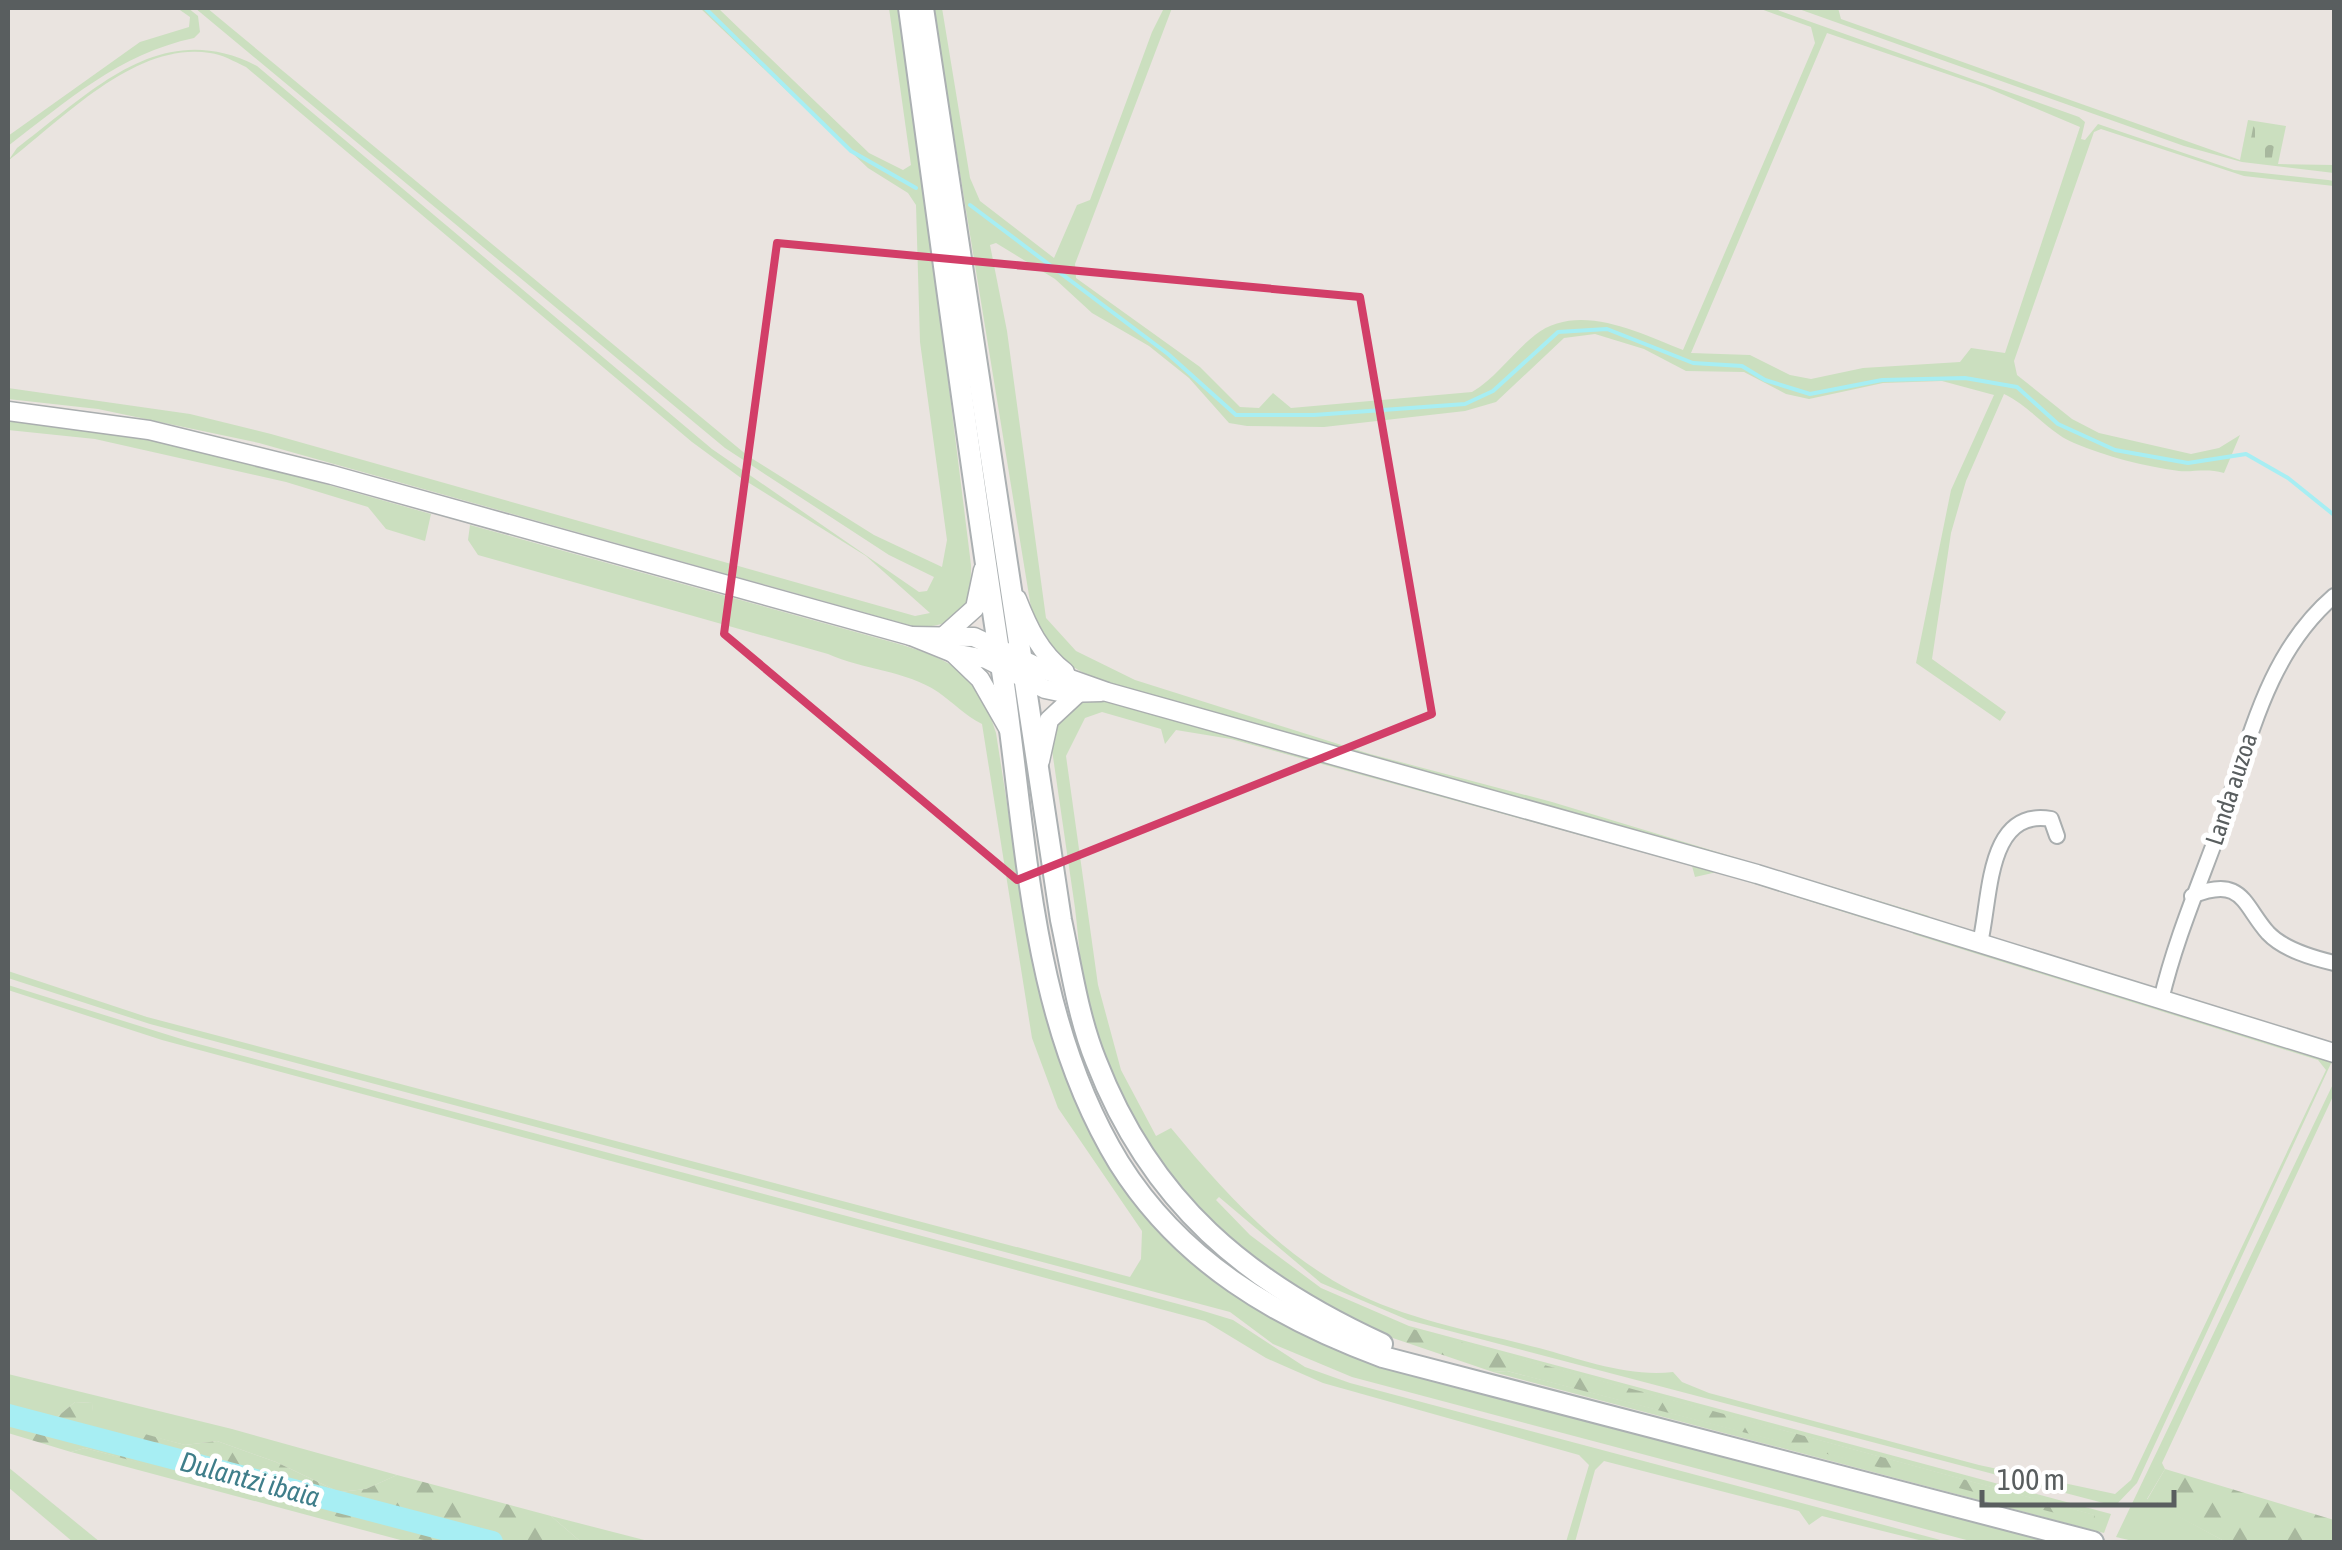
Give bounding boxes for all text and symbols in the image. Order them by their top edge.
street label: Landa auzoa [2200,729,2262,849]
water label: Dulantzi ibaia [177,1445,323,1513]
scale bar [1982,1445,2174,1507]
text: 100 m [1997,1462,2065,1496]

